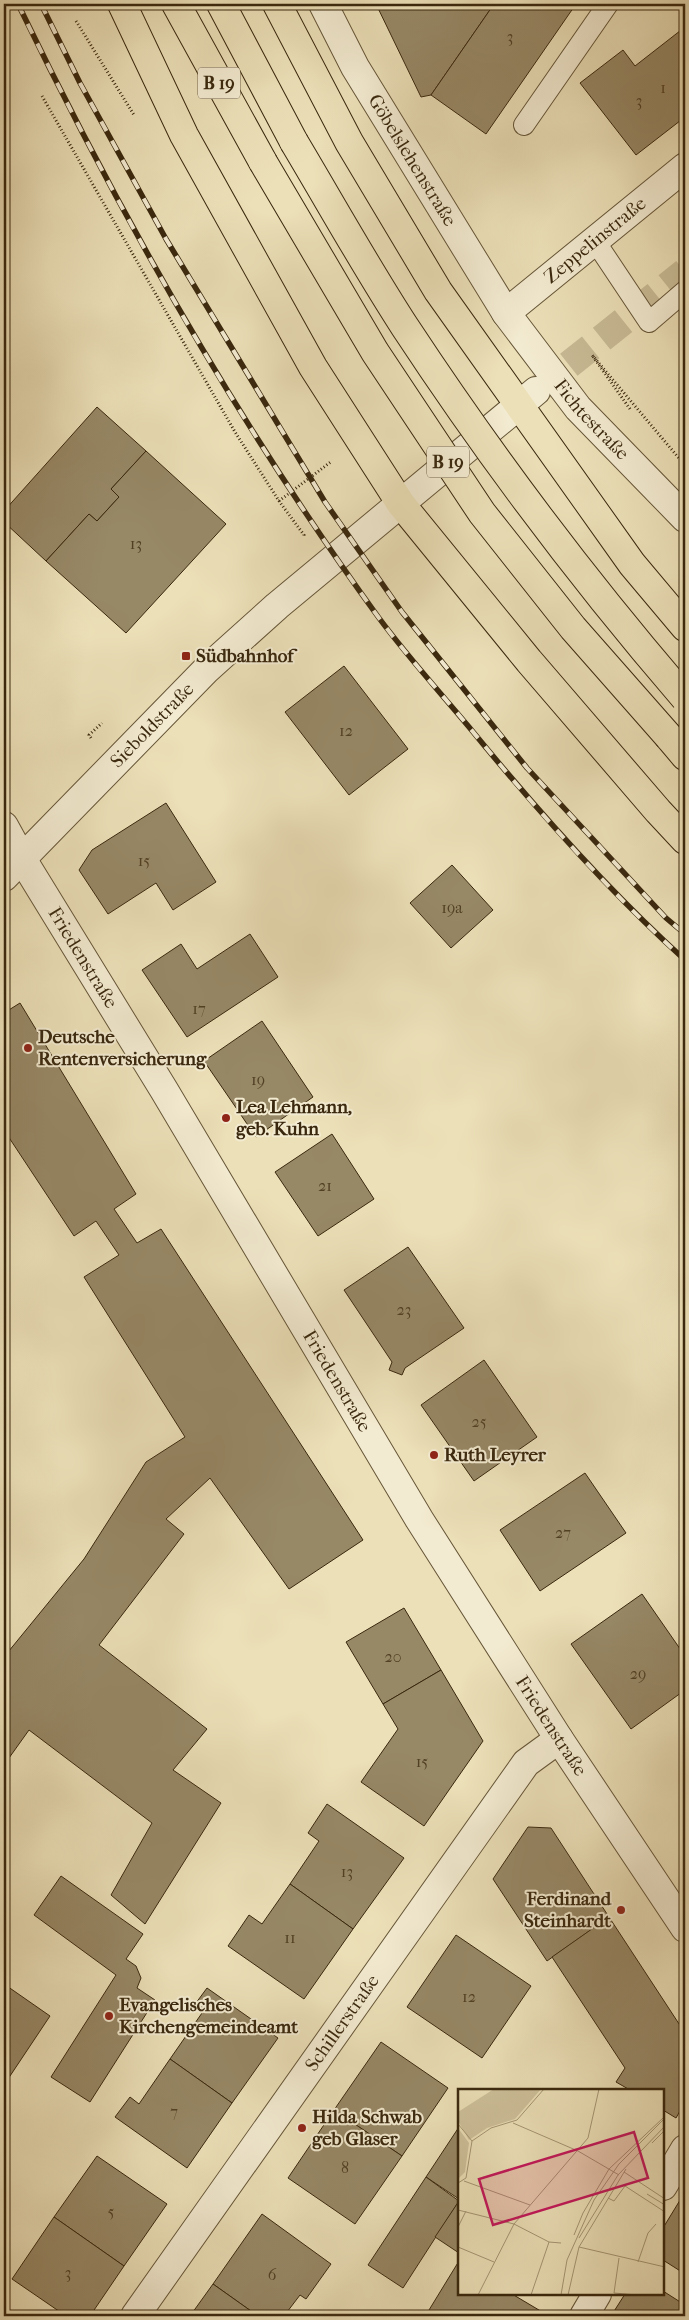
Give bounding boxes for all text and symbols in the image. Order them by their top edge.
house number: 3 [507,27,513,46]
road number: B 19 [198,68,240,99]
house number: 1 [660,78,666,97]
street label: Göbelslehenstraße [363,90,461,230]
house number: 3 [636,91,642,110]
street label: Zeppelinstraße [540,192,650,288]
street label: Fichtestraße [549,375,633,464]
road number: B 19 [427,447,469,478]
house number: 13 [130,534,142,553]
place label: Südbahnhof [196,645,298,667]
marker: Südbahnhof [180,650,192,662]
street label: Sieboldstraße [106,678,198,772]
house number: 12 [339,721,353,740]
house number: 15 [138,851,150,870]
house number: 19a [441,898,463,917]
street label: Friedenstraße [43,903,122,1012]
house number: 17 [192,999,206,1018]
place label: Deutsche Rentenversicherung [38,1026,207,1070]
marker: Deutsche Rentenversicherung [22,1042,34,1054]
house number: 19 [251,1070,265,1089]
place label: Lea Lehmann, geb. Kuhn [236,1096,352,1140]
marker: Lea Lehmann, geb. Kuhn [220,1112,232,1124]
house number: 21 [318,1176,332,1195]
house number: 23 [397,1300,411,1319]
street label: Friedenstraße [298,1326,376,1436]
house number: 25 [471,1412,487,1431]
place label: Ruth Leyrer [444,1444,547,1466]
marker: Ruth Leyrer [428,1449,440,1461]
house number: 27 [555,1523,571,1542]
house number: 20 [384,1647,402,1666]
house number: 29 [630,1664,646,1683]
street label: Friedenstraße [511,1672,591,1780]
house number: 15 [416,1752,428,1771]
house number: 13 [341,1862,353,1881]
place label: Ferdinand Steinhardt [524,1888,612,1932]
marker: Ferdinand Steinhardt [615,1904,627,1916]
house number: 11 [284,1928,296,1947]
street label: Schillerstraße [301,1970,384,2075]
house number: 12 [462,1987,476,2006]
place label: Evangelisches Kirchengemeindeamt [119,1994,298,2038]
marker: Evangelisches Kirchengemeindeamt [103,2010,115,2022]
inset map [458,2089,664,2295]
house number: 7 [170,2102,178,2121]
place label: Hilda Schwab geb Glaser [312,2106,422,2150]
marker: Hilda Schwab geb Glaser [296,2122,308,2134]
house number: 8 [341,2158,349,2177]
house number: 5 [108,2202,115,2221]
house number: 3 [65,2263,71,2282]
house number: 6 [268,2265,277,2284]

